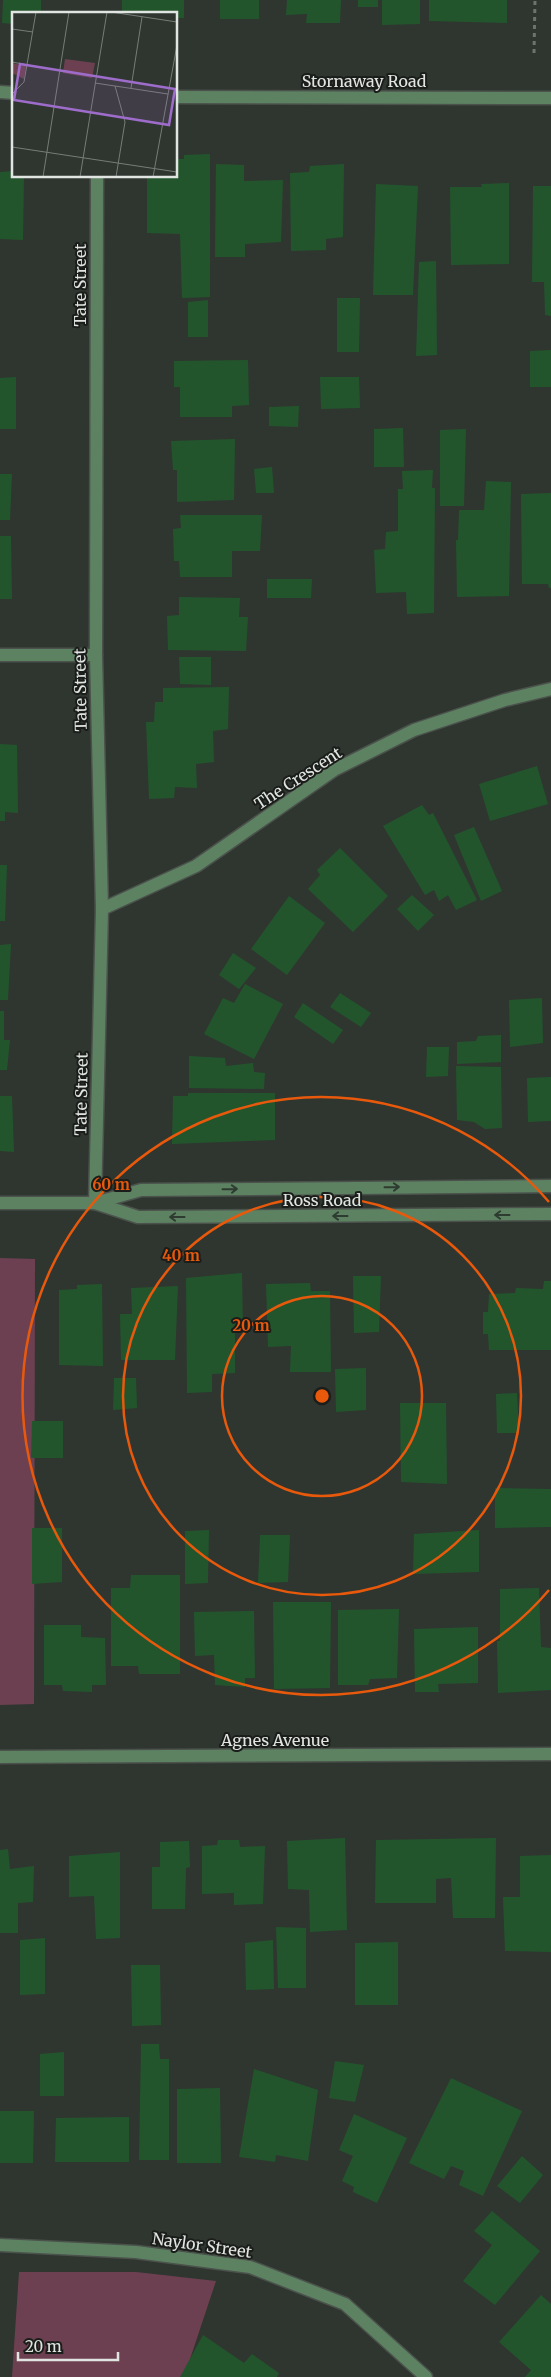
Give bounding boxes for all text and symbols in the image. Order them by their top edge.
inset map [12,12,178,178]
street label: Stornaway Road [302,71,427,91]
street label: Tate Street [70,243,90,327]
street label: Tate Street [69,647,91,732]
street label: The Crescent [251,742,346,814]
street label: Tate Street [70,1051,92,1136]
text: 60 m [92,1175,130,1194]
one-way arrow [384,1182,400,1192]
one-way arrow [221,1184,237,1194]
street label: Ross Road [283,1190,362,1210]
one-way arrow [495,1210,511,1220]
one-way arrow [332,1211,348,1221]
one-way arrow [170,1212,186,1222]
text: 40 m [162,1246,200,1265]
text: 20 m [232,1316,270,1335]
centre of rings [313,1387,331,1405]
street label: Agnes Avenue [220,1730,329,1750]
street label: Naylor Street [151,2228,254,2262]
scale bar [18,2330,118,2362]
text: 20 m [25,2337,62,2356]

